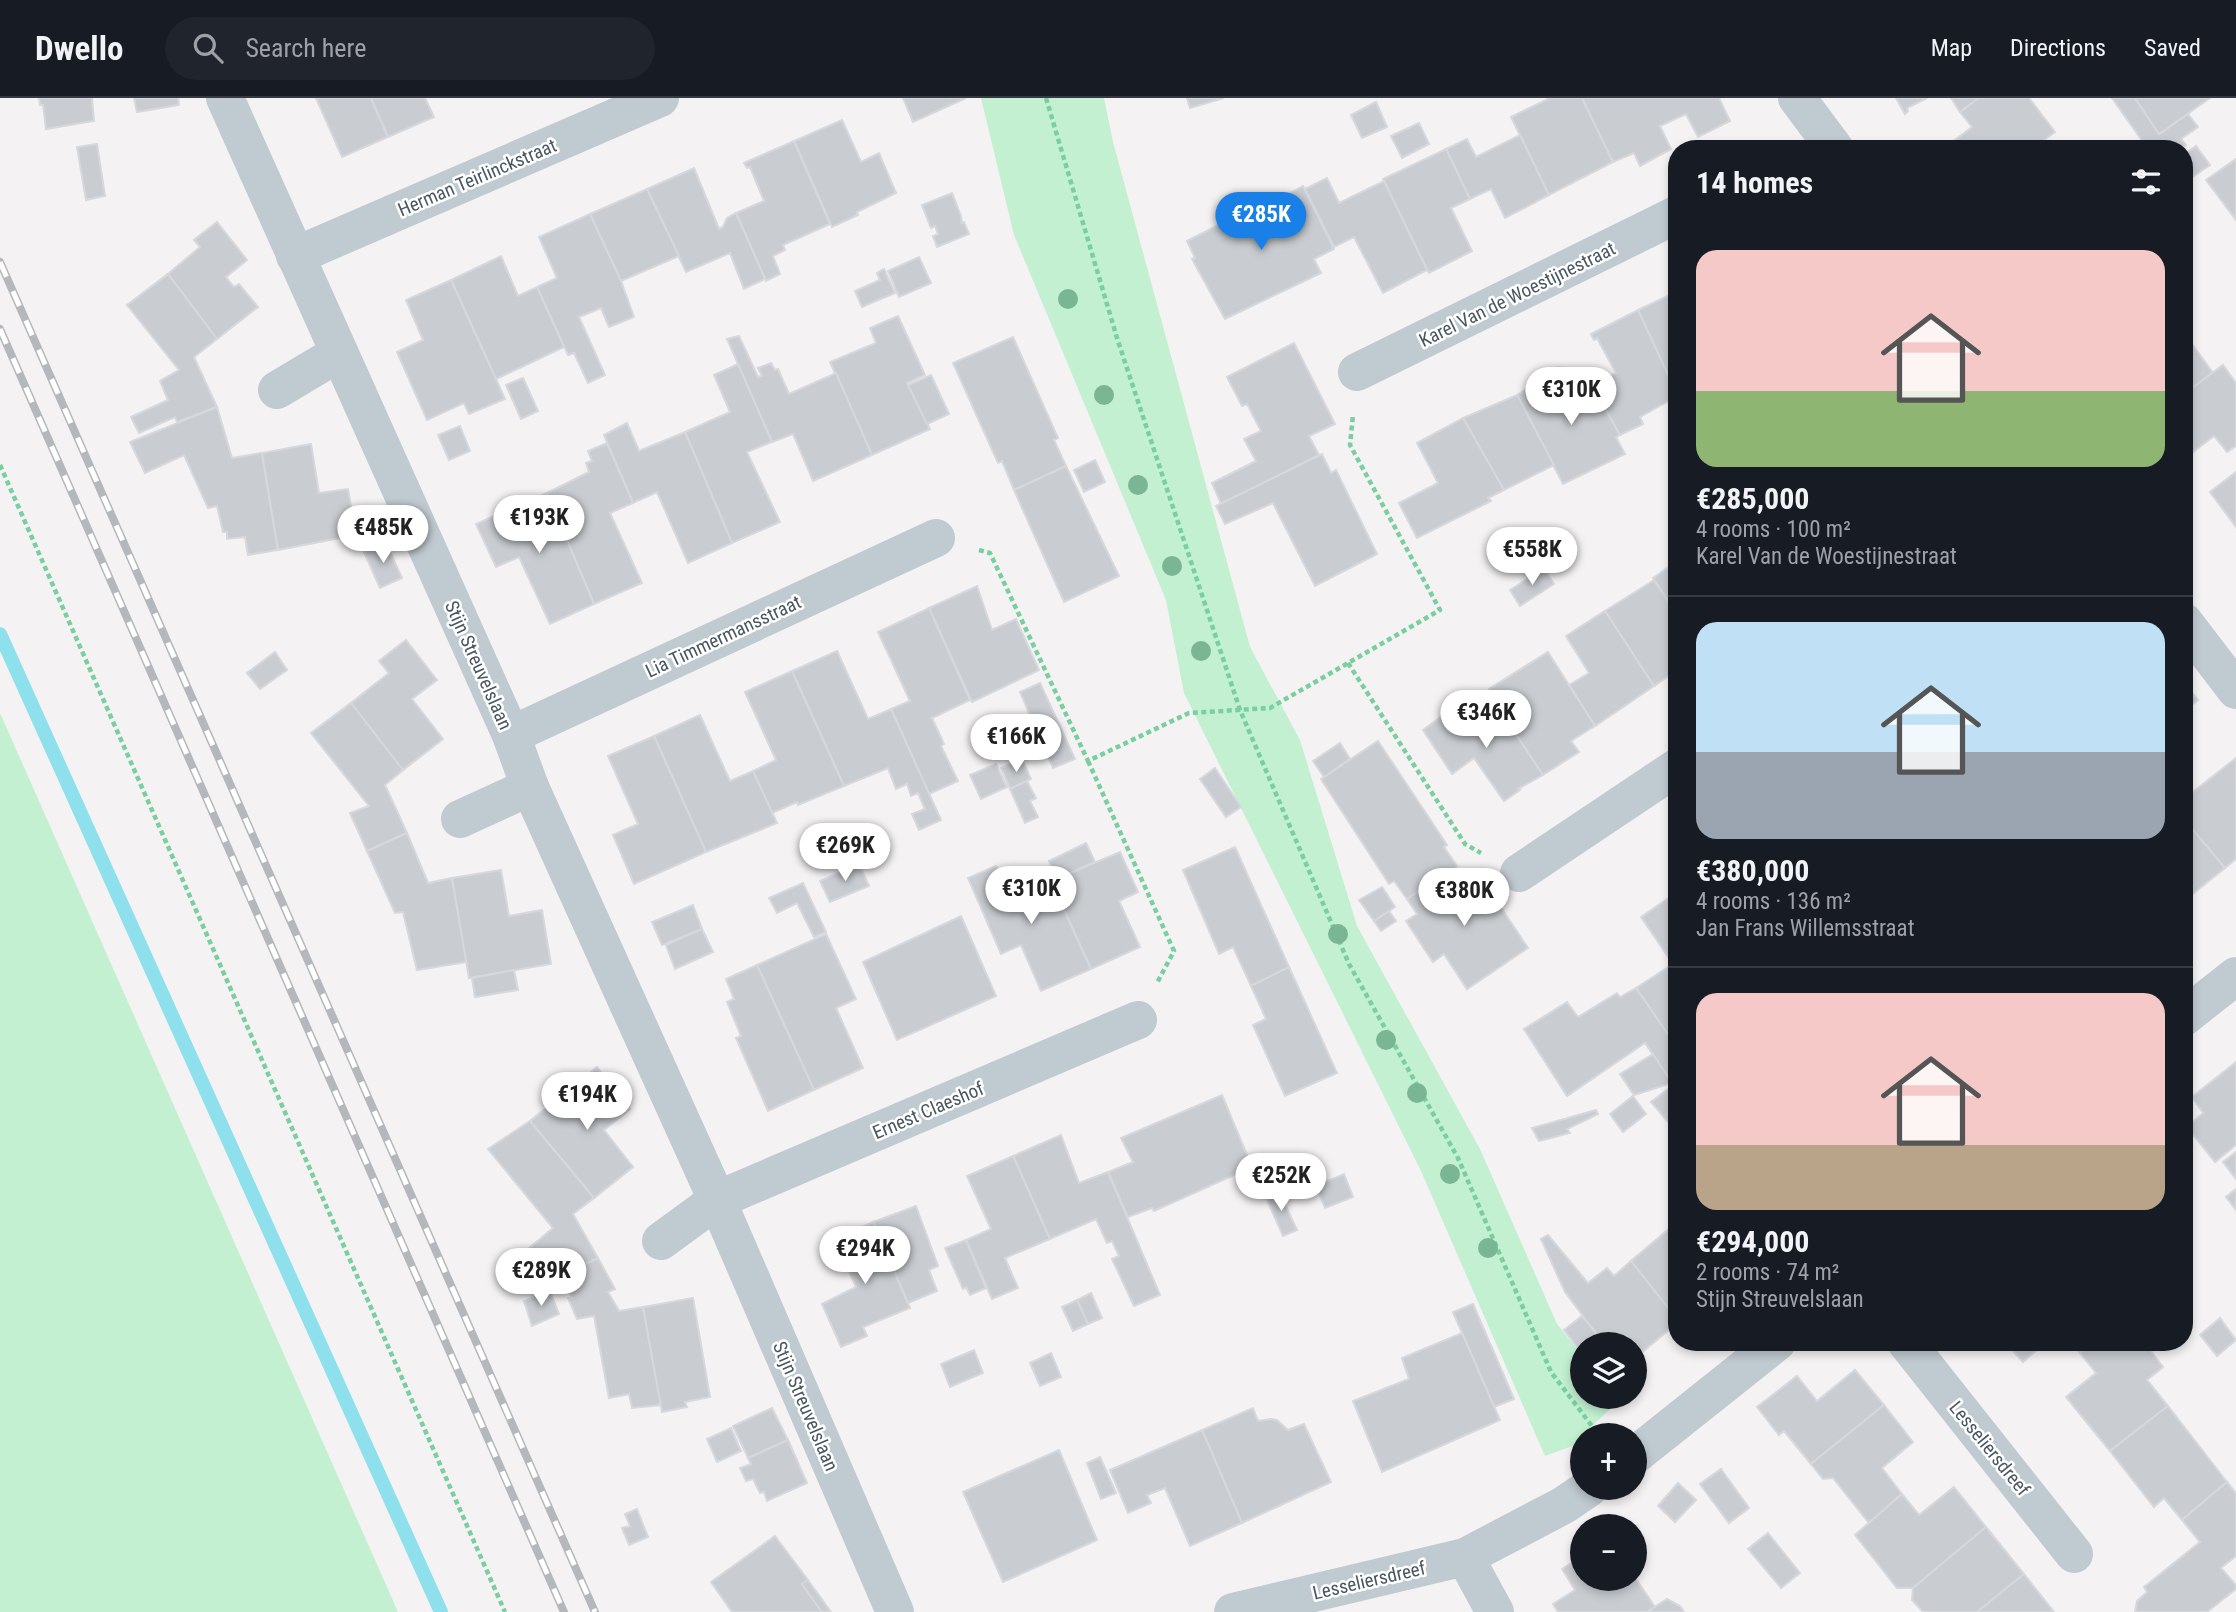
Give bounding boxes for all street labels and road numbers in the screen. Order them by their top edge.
street label: Herman Teirlinckstraat [395,134,560,221]
street label: Karel Van de Woestijnestraat [1415,237,1619,352]
street label: Lia Timmermansstraat [642,590,805,683]
street label: Stijn Streuvelslaan [440,597,517,733]
street label: Ernest Claeshof [869,1077,987,1144]
street label: Stijn Streuvelslaan [768,1338,843,1474]
street label: Lesseliersdreef [1944,1396,2035,1500]
street label: Lesseliersdreef [1310,1556,1428,1605]

